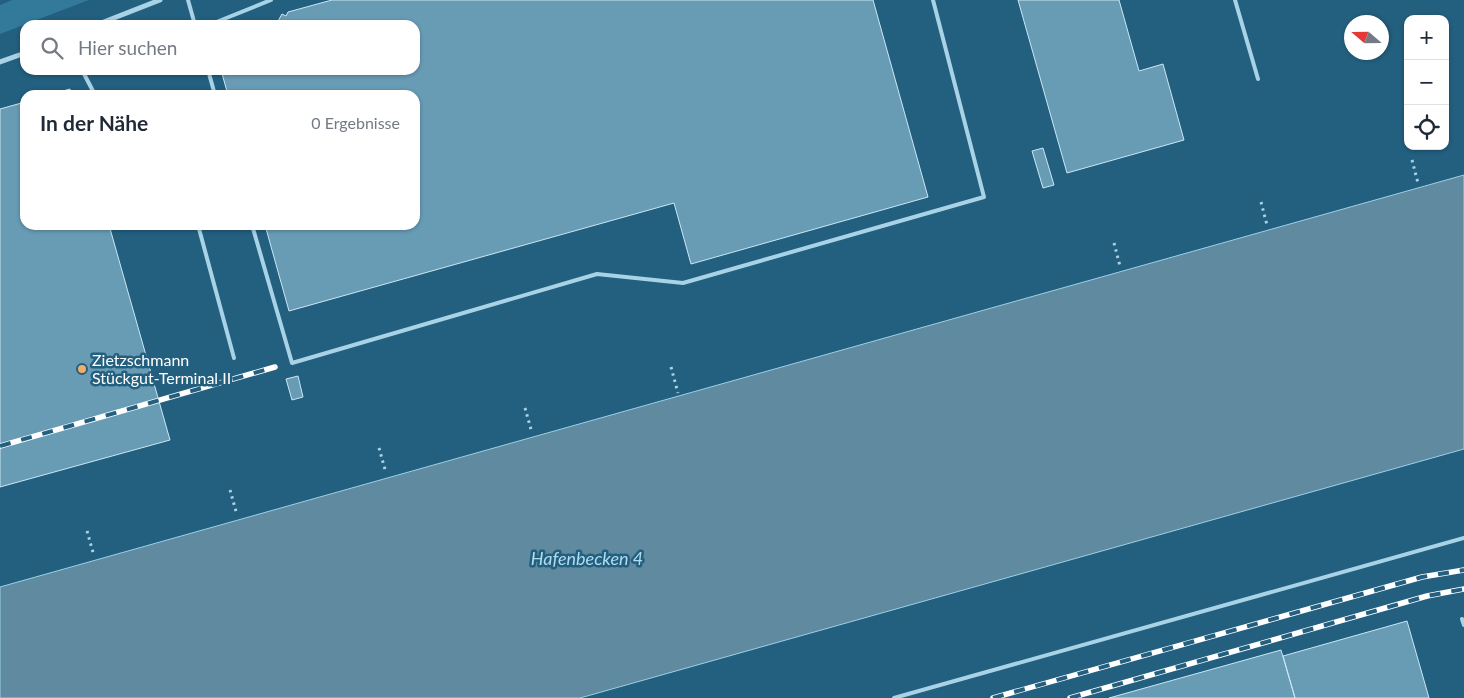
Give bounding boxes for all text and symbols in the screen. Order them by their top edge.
north arrow [1344,15,1389,60]
map controls [1404,15,1449,150]
button: + [1404,15,1449,60]
search box [20,20,420,75]
icon: search [38,34,66,62]
text: Hier suchen [78,36,177,59]
button: − [1404,60,1449,105]
button: locate [1404,105,1449,150]
text: In der Nähe [40,110,148,135]
text: 0 Ergebnisse [311,113,400,132]
place label: Zietzschmann Stückgut-Terminal II [92,350,231,387]
marker: Zietzschmann Stückgut-Terminal II [76,363,88,375]
water label: Hafenbecken 4 [531,547,643,569]

